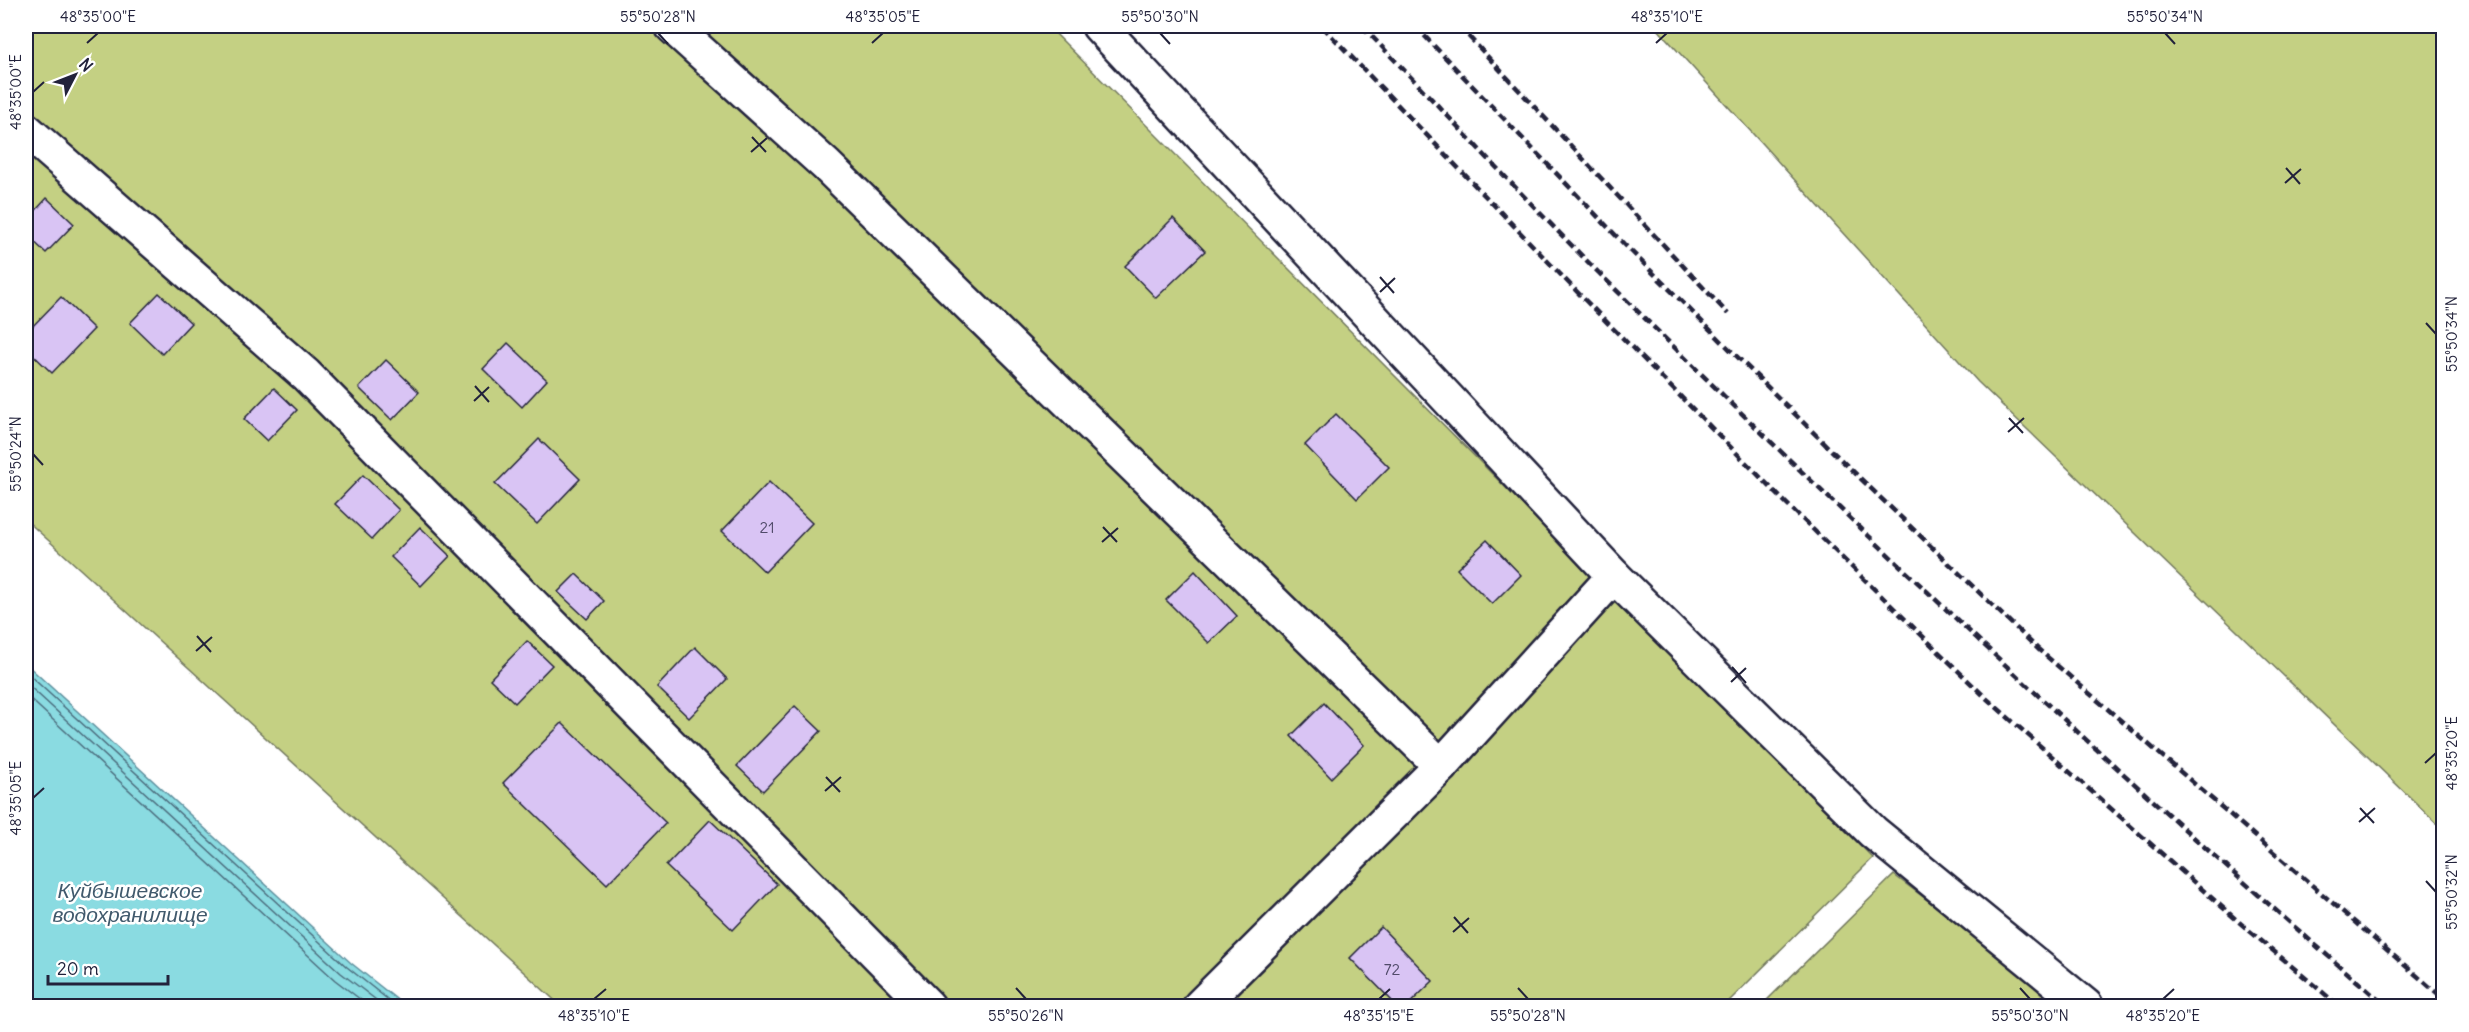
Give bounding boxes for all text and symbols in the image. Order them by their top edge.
text: 48°35'00"E [60,7,136,26]
text: 55°50'28"N [620,7,696,26]
text: 48°35'05"E [846,7,921,26]
text: 55°50'30"N [1121,7,1199,26]
text: 48°35'10"E [1631,7,1703,26]
text: 55°50'34"N [2127,7,2203,26]
north arrow [45,45,105,105]
text: 48°35'00"E [6,54,25,130]
text: N [75,54,97,76]
text: 55°50'34"N [2442,296,2461,372]
text: 55°50'24"N [6,416,25,492]
house number: 21 [759,517,775,537]
text: 48°35'20"E [2442,716,2461,790]
text: 48°35'05"E [6,760,25,835]
text: 55°50'32"N [2442,854,2461,930]
water label: Куйбышевское водохранилище [52,877,208,928]
scale bar [48,948,168,986]
text: 20 m [57,957,99,980]
house number: 72 [1384,959,1401,979]
text: 48°35'10"E [558,1006,630,1025]
text: 55°50'26"N [988,1006,1064,1025]
text: 48°35'15"E [1344,1006,1415,1025]
text: 55°50'28"N [1490,1006,1566,1025]
text: 55°50'30"N [1991,1006,2069,1025]
text: 48°35'20"E [2126,1006,2200,1025]

